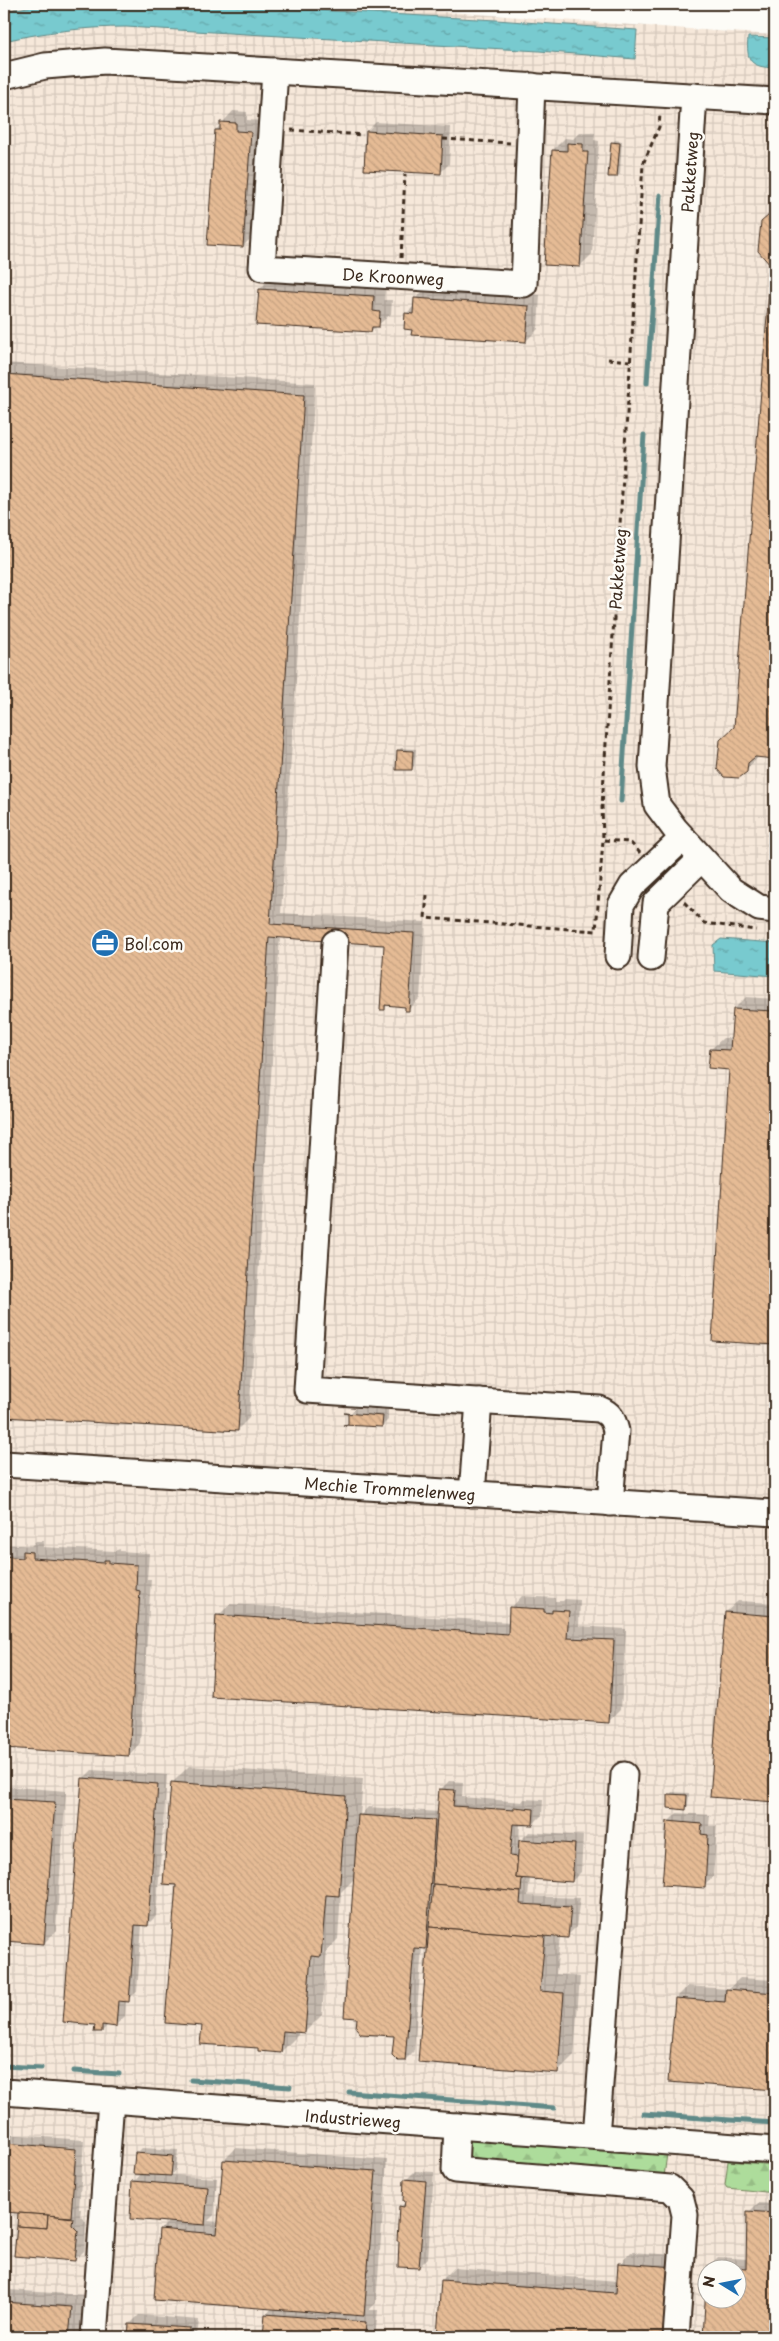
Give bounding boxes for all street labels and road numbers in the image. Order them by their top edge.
street label: Pakketweg [674,131,704,213]
street label: De Kroonweg [341,261,445,291]
street label: Pakketweg [602,528,632,610]
street label: Mechie Trommelenweg [303,1470,477,1506]
street label: Industrieweg [304,2103,402,2133]

